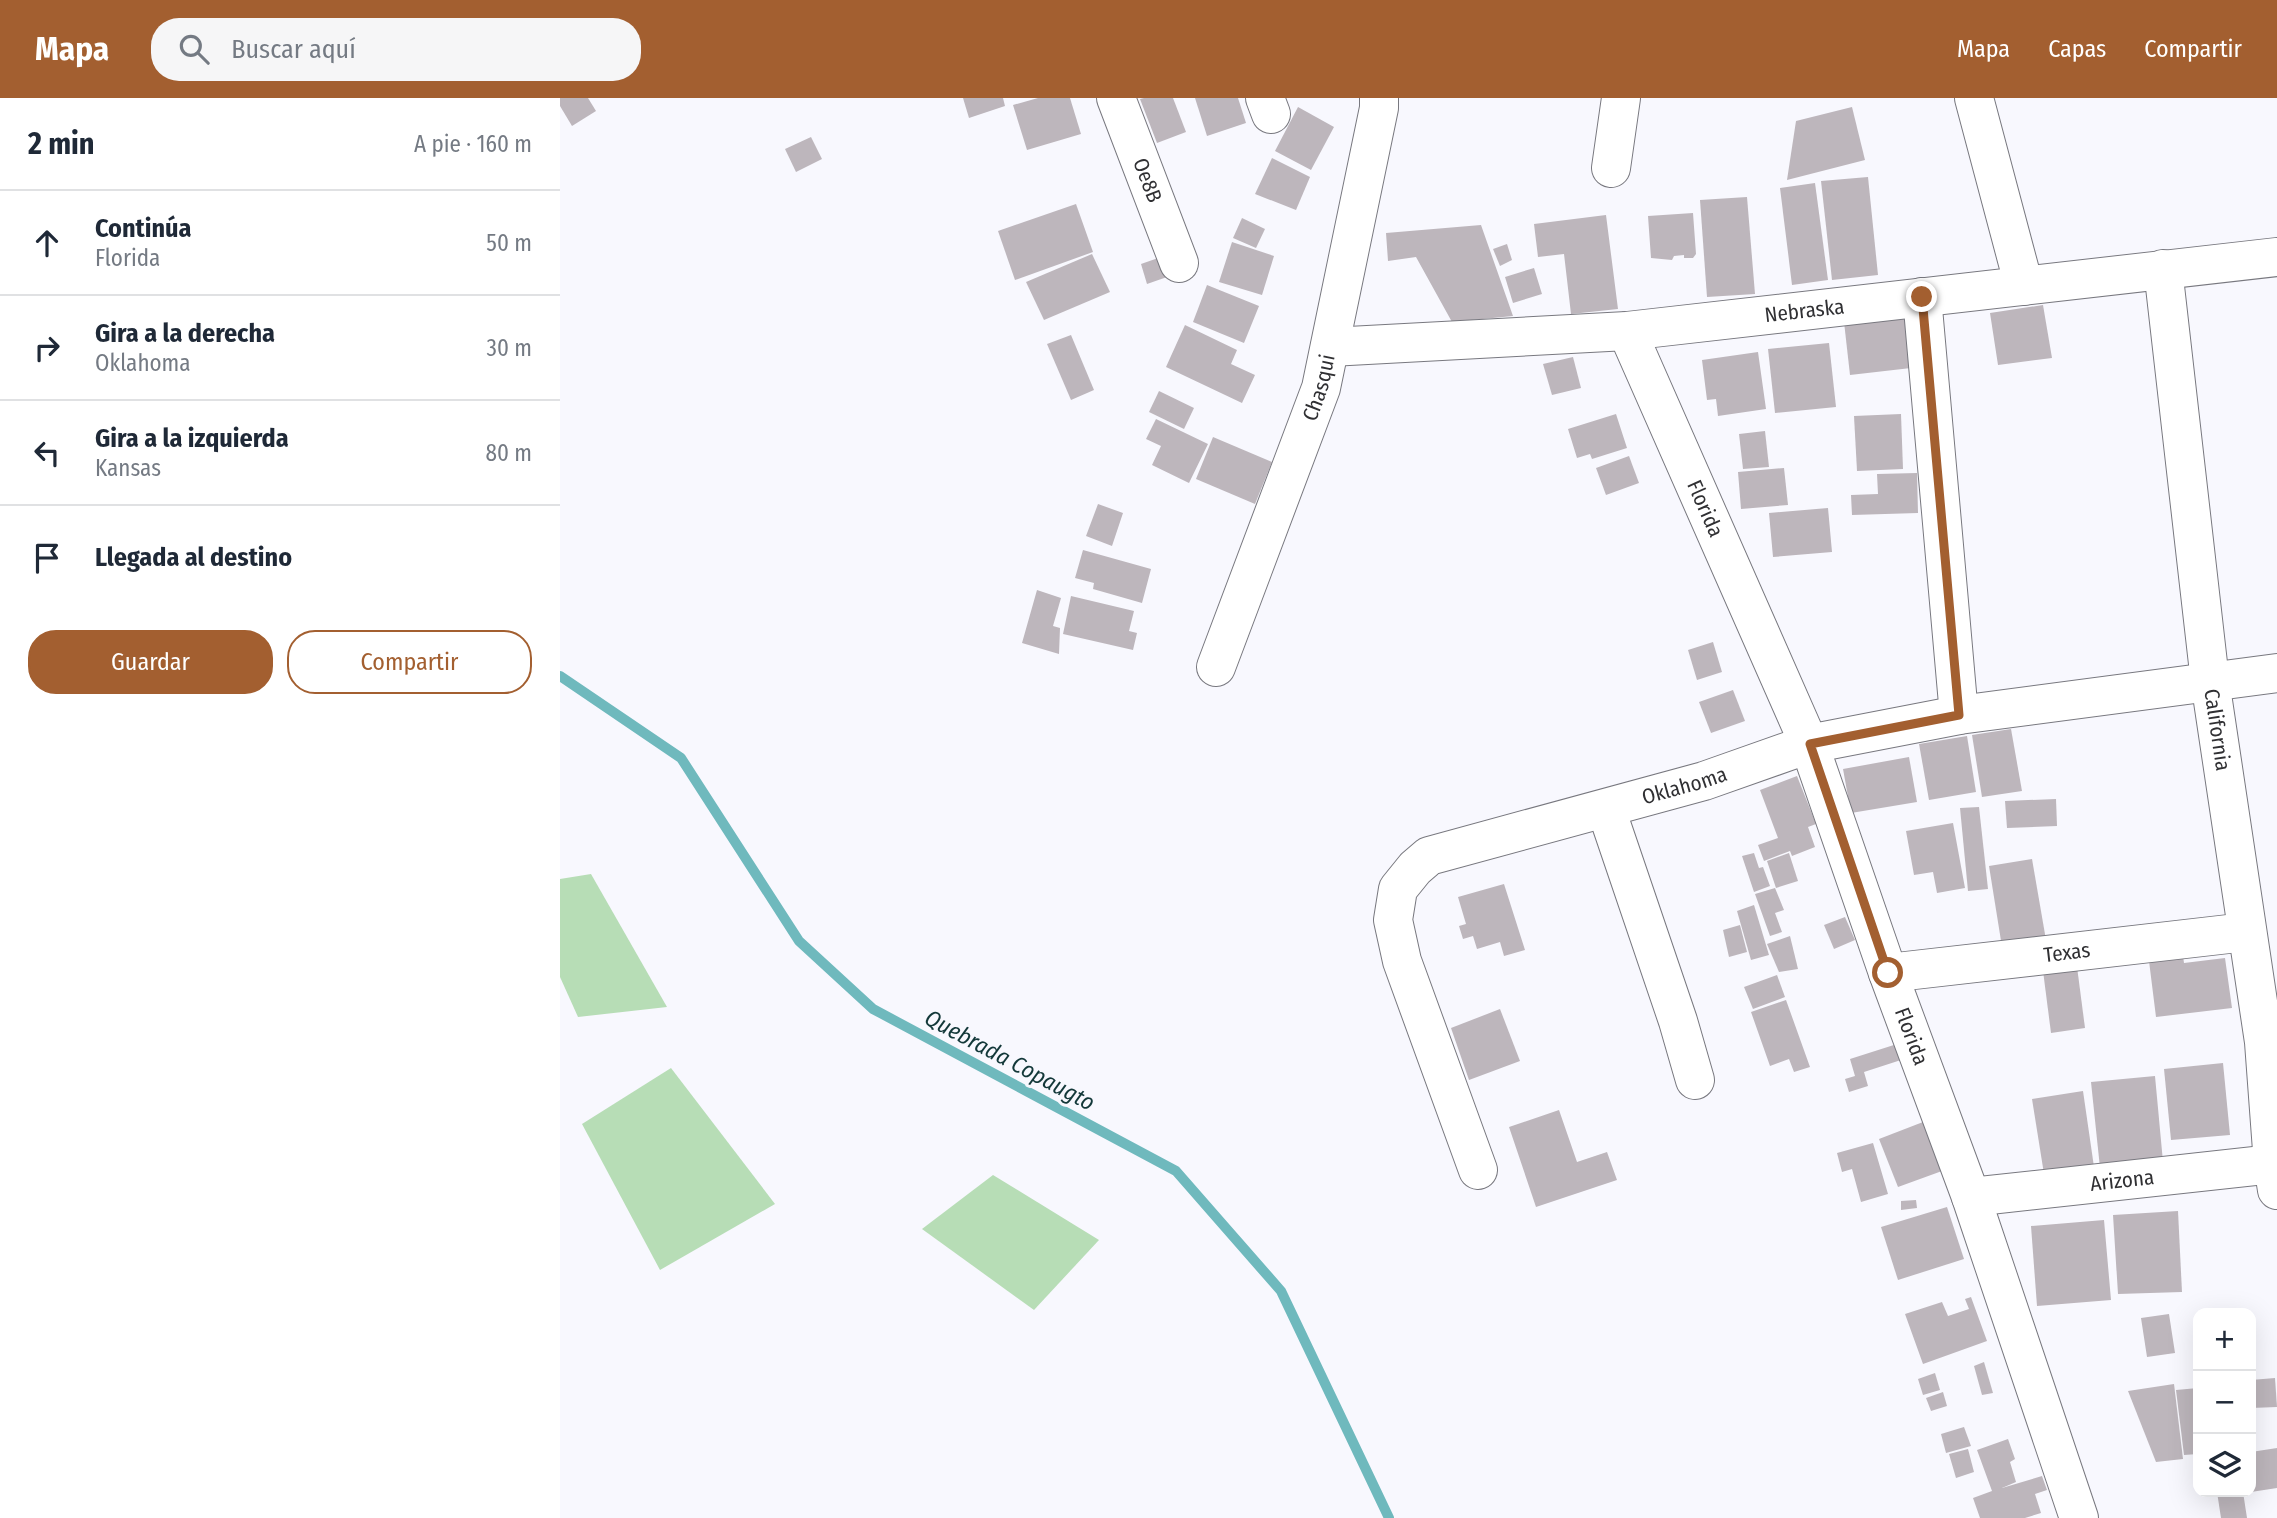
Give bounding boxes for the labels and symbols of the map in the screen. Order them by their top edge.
street label: Oe8B [1127,154,1168,206]
route end [1906,281,1937,312]
street label: Nebraska [1763,293,1846,328]
street label: Chasqui [1297,352,1341,425]
street label: Florida [1681,476,1729,541]
street label: California [2198,687,2236,773]
street label: Oklahoma [1639,761,1730,810]
street label: Texas [2042,937,2092,968]
route start [1872,957,1903,988]
water label: Quebrada Copaugto [920,1003,1100,1117]
street label: Florida [1889,1004,1934,1069]
street label: Arizona [2089,1164,2155,1197]

